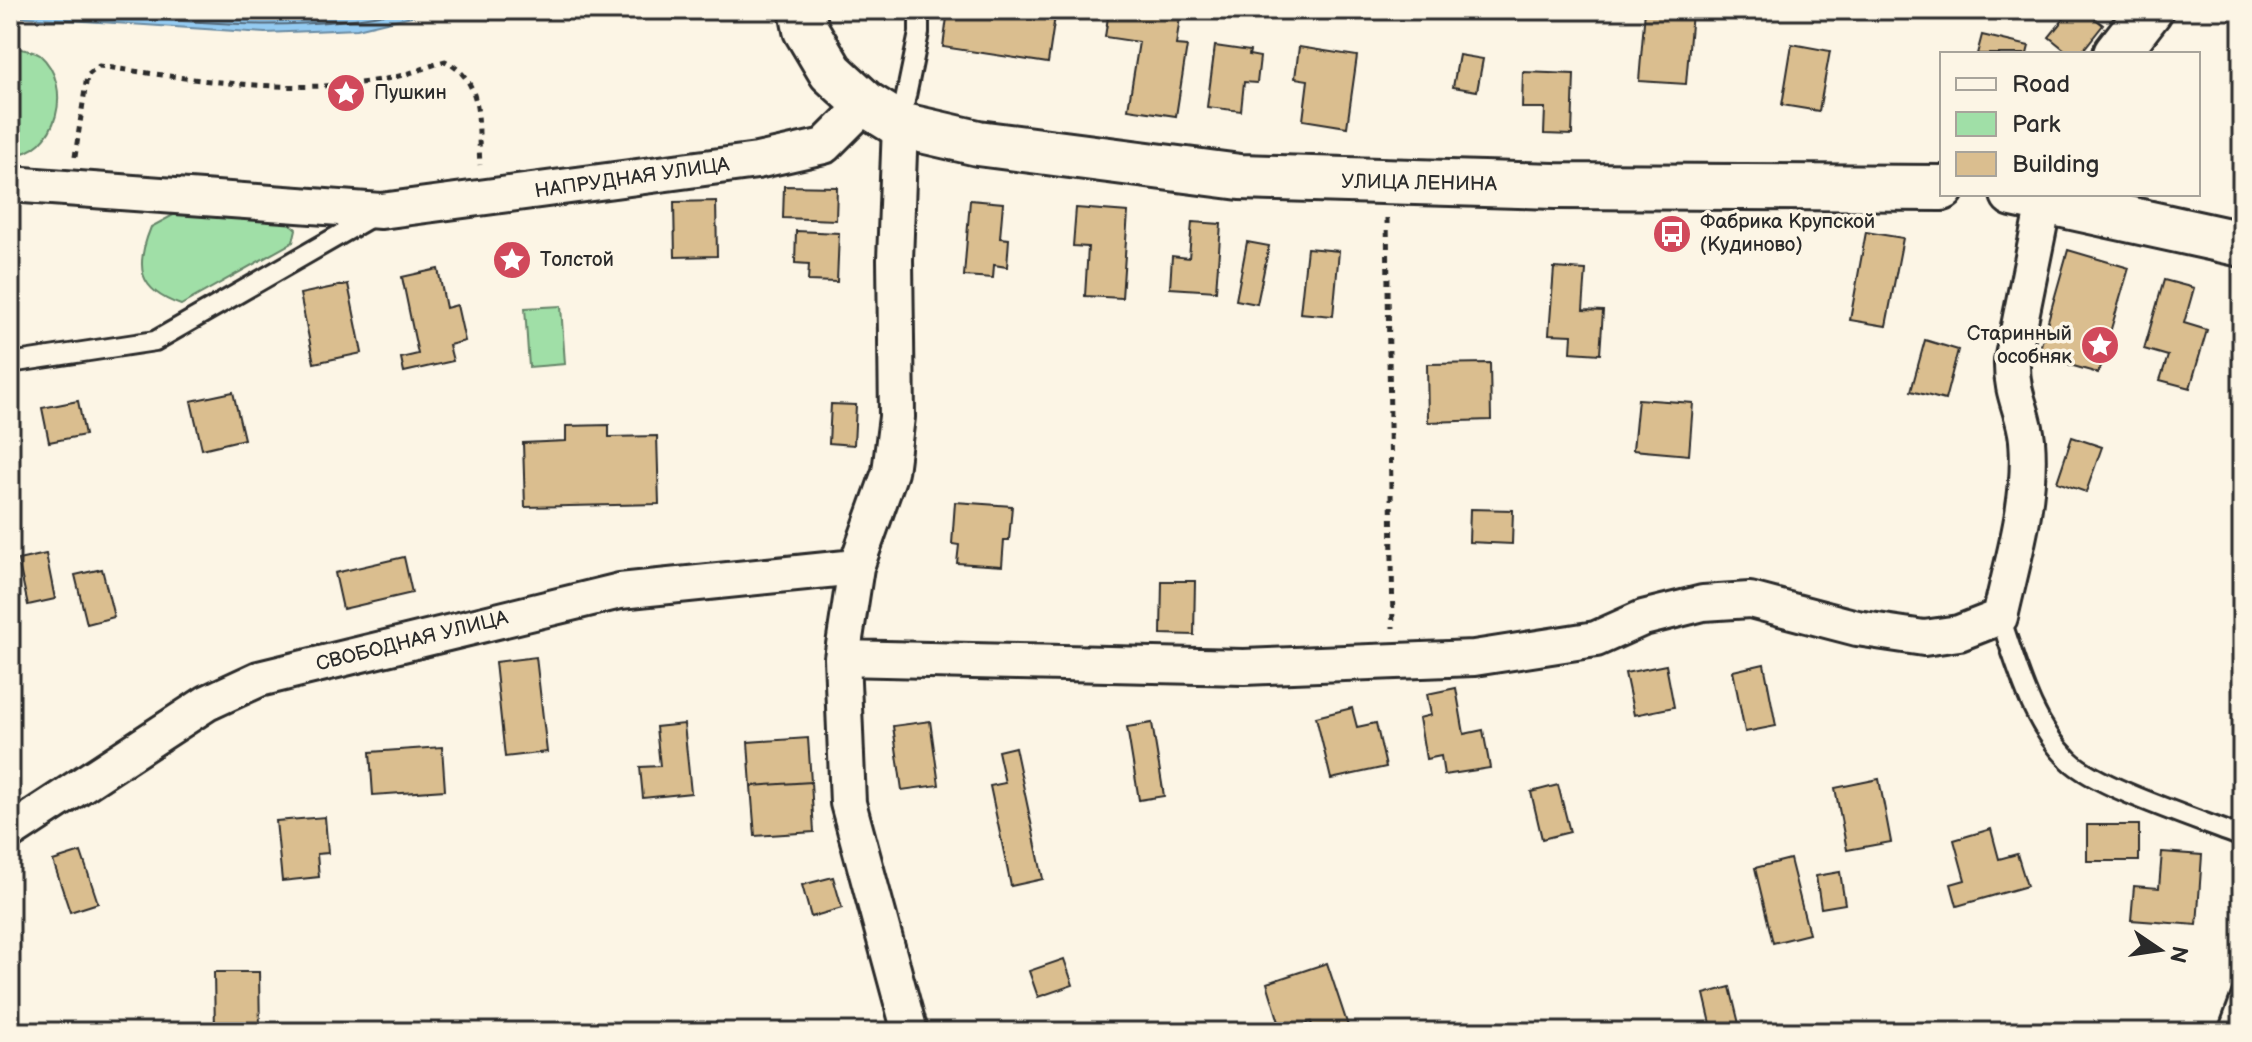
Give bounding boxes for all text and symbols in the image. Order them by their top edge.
legend [1940,52,2200,196]
text: Road [2012,70,2070,99]
place icon: Пушкин [325,72,367,114]
place label: Пушкин [374,81,447,105]
text: Park [2012,110,2060,139]
text: Building [2012,150,2099,179]
street label: НАПРУДНАЯ УЛИЦА [533,152,732,204]
street label: УЛИЦА ЛЕНИНА [1341,170,1498,196]
place label: Фабрика Крупской (Кудиново) [1700,210,1875,257]
bus stop icon: Фабрика Крупской (Кудиново) [1651,213,1693,255]
place icon: Толстой [491,239,533,281]
place label: Толстой [540,248,614,272]
place label: Старинный особняк [1967,322,2072,369]
place icon: Старинный особняк [2079,324,2121,366]
street label: СВОБОДНАЯ УЛИЦА [314,605,511,676]
north arrow [2120,910,2200,990]
text: N [2163,943,2193,965]

